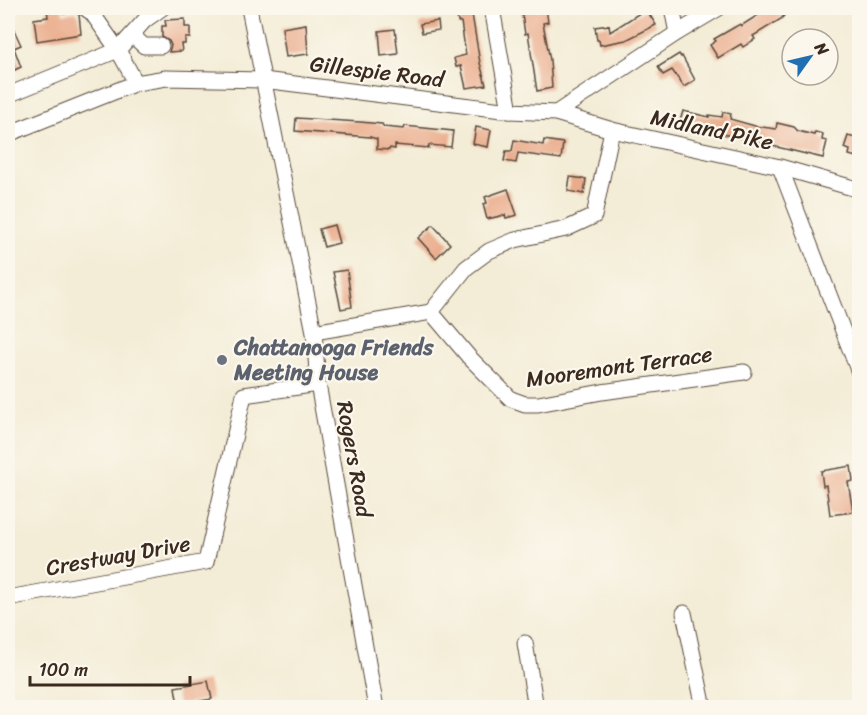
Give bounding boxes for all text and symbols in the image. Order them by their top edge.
north arrow [780,27,840,87]
text: N [806,35,838,62]
street label: Gillespie Road [308,44,447,99]
street label: Midland Pike [647,97,777,162]
place label: Chattanooga Friends Meeting House [233,328,434,392]
street label: Mooremont Terrace [523,334,715,399]
marker: Chattanooga Friends Meeting House [215,353,229,367]
street label: Rogers Road [325,398,384,522]
street label: Crestway Drive [43,524,193,587]
scale bar [30,649,190,687]
text: 100 m [39,654,88,686]

